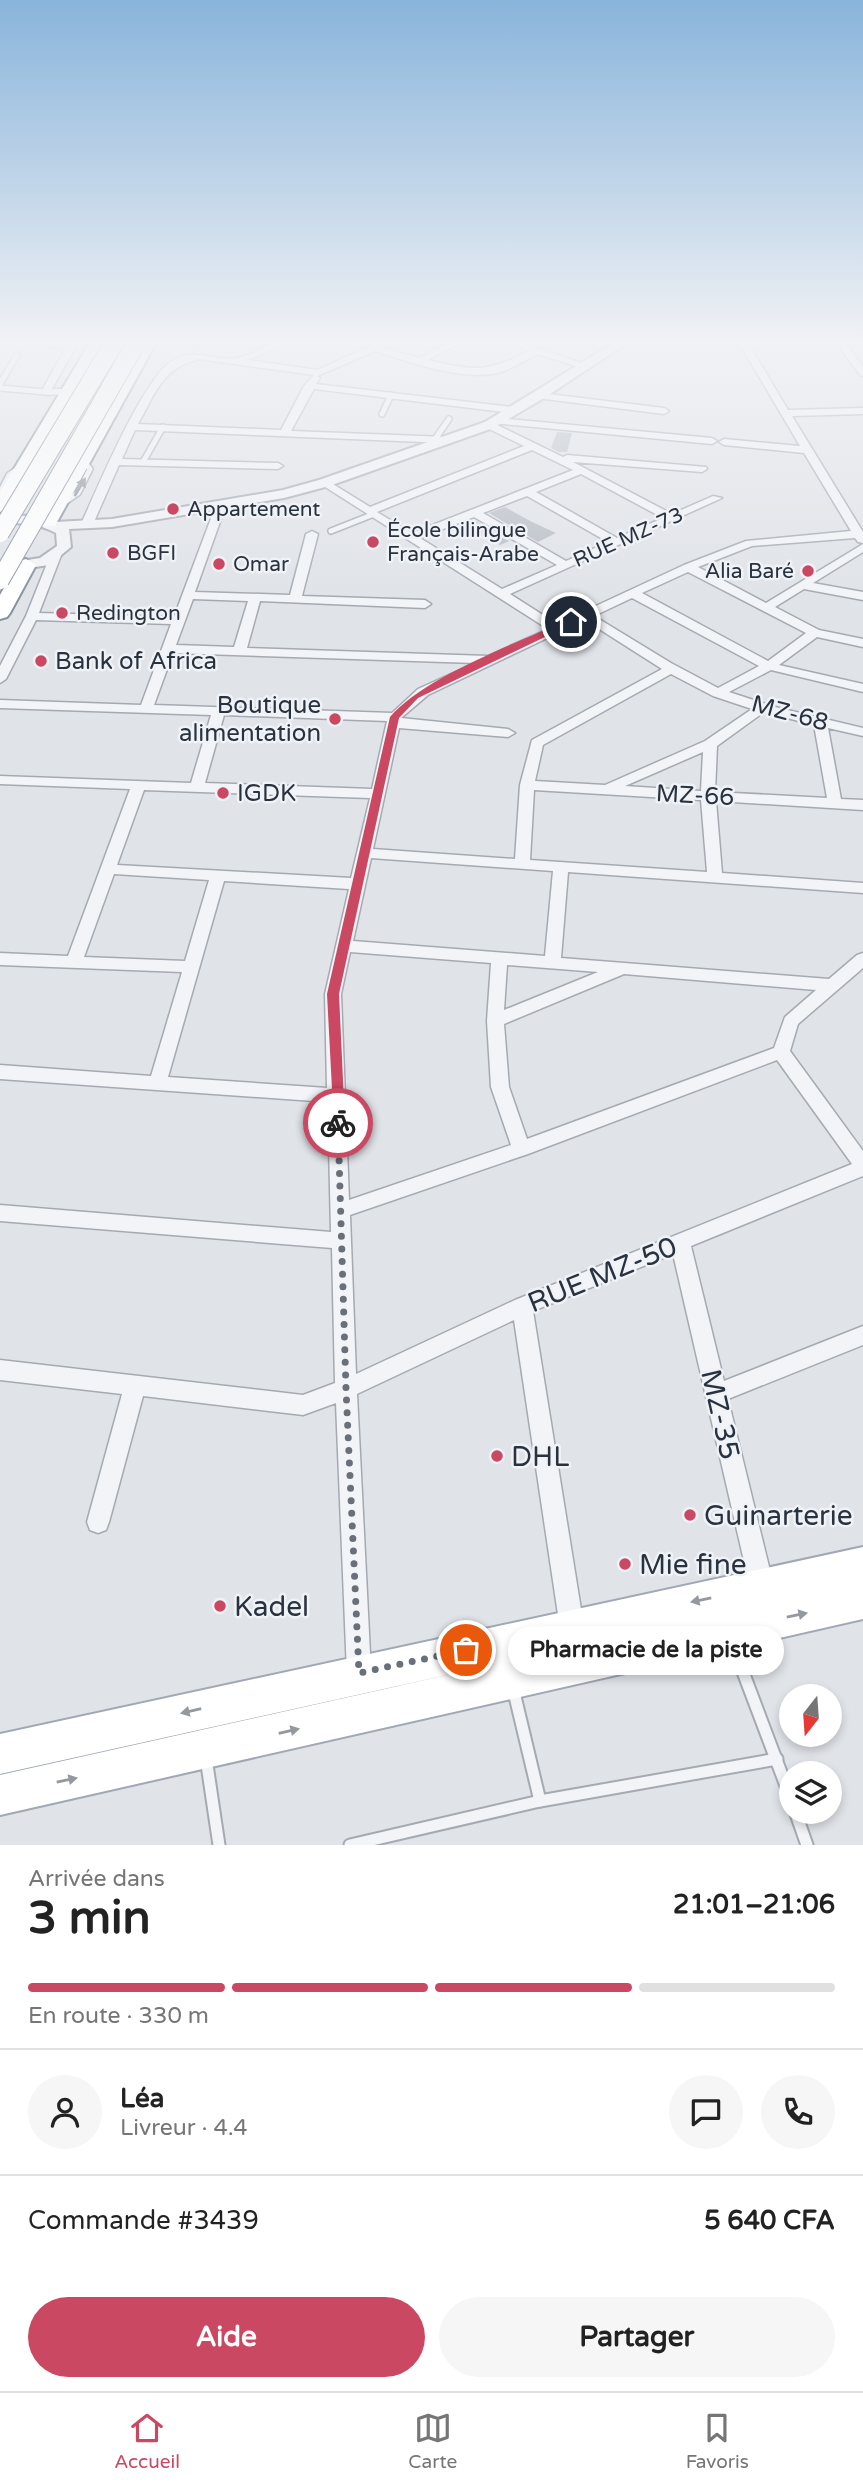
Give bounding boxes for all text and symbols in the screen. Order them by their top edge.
one-way arrow [74,477,86,496]
place label: Appartement [187,497,320,522]
marker: Appartement [165,501,181,517]
street label: RUE MZ-73 [569,502,687,573]
place label: École bilingue Français-Arabe [387,518,539,567]
marker: École bilingue Français-Arabe [365,534,381,550]
place label: BGFI [127,541,176,566]
marker: BGFI [105,545,121,561]
place label: Omar [233,552,289,577]
marker: Omar [211,556,227,572]
place label: Alia Baré [705,559,794,584]
marker: Alia Baré [800,563,816,579]
pin [541,592,601,652]
place label: Redington [76,601,181,626]
icon: home [552,603,590,641]
marker: Redington [54,605,70,621]
place label: Bank of Africa [55,647,217,676]
marker: Bank of Africa [33,653,49,669]
street label: MZ-68 [748,689,832,738]
place label: Boutique alimentation [179,691,321,748]
marker: Boutique alimentation [327,711,343,727]
place label: IGDK [237,779,296,808]
street label: MZ-66 [655,779,735,812]
marker: IGDK [215,785,231,801]
courier [303,1088,373,1158]
icon: bike [319,1104,357,1142]
street label: RUE MZ-50 [523,1230,682,1320]
street label: MZ-35 [693,1366,747,1463]
place label: DHL [511,1440,569,1474]
marker: DHL [489,1448,505,1464]
place label: Guinarterie [704,1499,853,1533]
marker: Guinarterie [682,1507,698,1523]
place label: Mie fine [639,1548,747,1582]
marker: Mie fine [617,1556,633,1572]
place label: Kadel [234,1590,309,1624]
one-way arrow [689,1594,711,1605]
marker: Kadel [212,1598,228,1614]
one-way arrow [786,1609,808,1620]
pin [436,1620,496,1680]
callout: Pharmacie de la piste [508,1626,784,1674]
icon: bag [447,1631,485,1669]
text: Pharmacie de la piste [529,1636,763,1664]
north arrow [779,1684,842,1746]
map controls [779,1684,842,1824]
one-way arrow [180,1706,202,1717]
one-way arrow [278,1725,300,1736]
button: layers [779,1761,842,1824]
one-way arrow [56,1775,78,1786]
text: Arrivée dans [28,1865,165,1893]
text: 21:01–21:06 [673,1889,835,1920]
text: 3 min [28,1891,151,1946]
text: En route · 330 m [28,2002,209,2030]
button: person [28,2075,102,2149]
button: chat [669,2075,743,2149]
button: phone [761,2075,835,2149]
text: Léa [120,2083,164,2114]
text: Livreur · 4.4 [120,2114,248,2142]
text: Commande #3439 [28,2205,259,2236]
text: 5 640 CFA [704,2205,835,2236]
button: Aide [28,2297,425,2377]
button: Partager [439,2297,835,2377]
tab: Accueil [114,2409,180,2473]
tab: Carte [408,2409,457,2473]
tab: Favoris [686,2409,749,2473]

